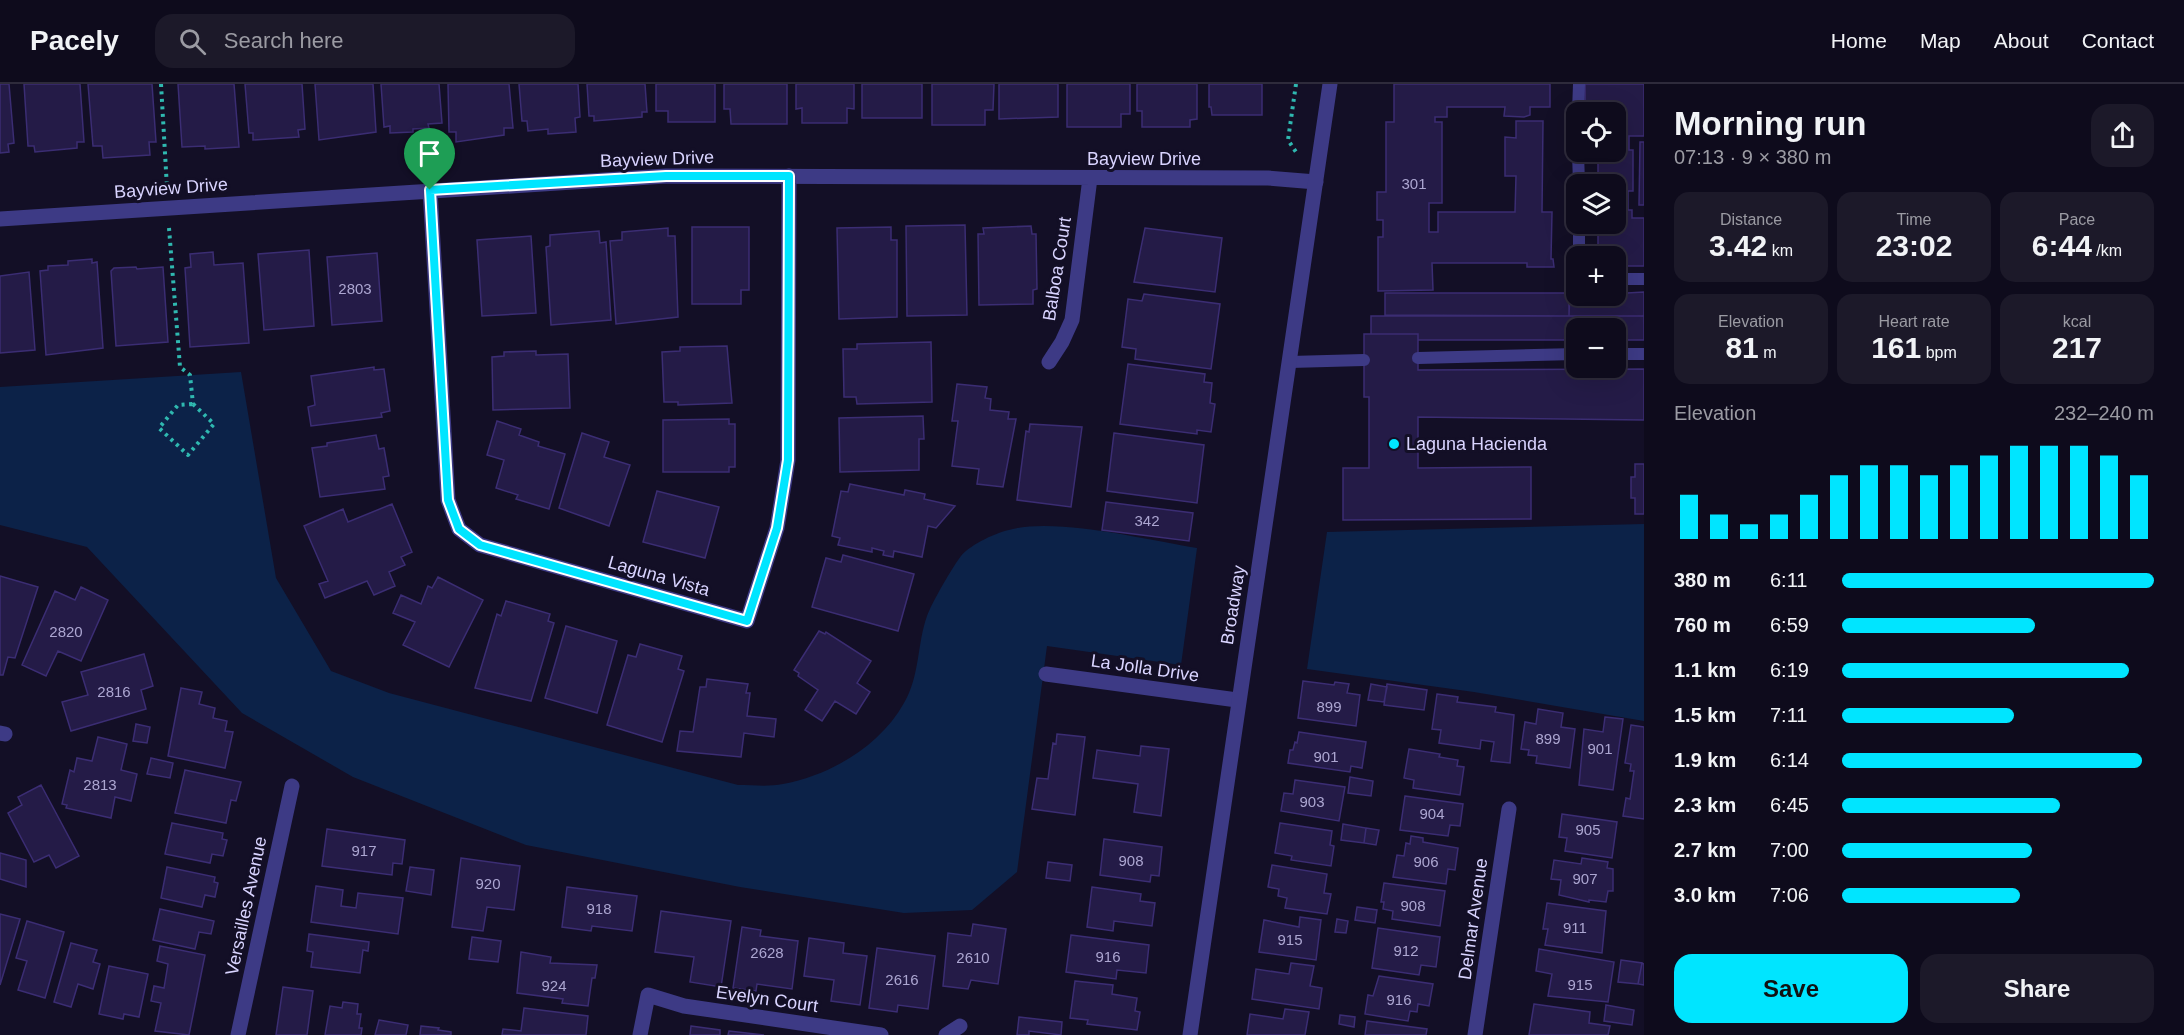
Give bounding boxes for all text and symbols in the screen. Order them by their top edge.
search box [155,14,575,68]
text: Pacely [30,25,119,56]
icon: search [176,25,209,58]
text: Search here [224,28,344,53]
text: Home [1831,29,1887,52]
text: Map [1920,29,1961,52]
text: About [1994,29,2049,52]
text: Contact [2082,29,2154,52]
map controls [1566,102,1626,378]
button: locate [1566,102,1626,162]
button: share [2091,104,2154,167]
text: Morning run [1674,105,1866,142]
pin [404,128,455,190]
icon: arrive [413,137,446,170]
text: 07:13 · 9 × 380 m [1674,146,1831,168]
street label: Bayview Drive [600,147,714,171]
street label: Bayview Drive [1087,149,1201,169]
street label: Bayview Drive [113,174,229,202]
button: layers [1566,174,1626,234]
house number: 301 [1401,175,1427,192]
text: Distance [1720,211,1782,228]
text: Time [1897,211,1931,228]
text: Pace [2059,211,2095,228]
street label: Balboa Court [1039,216,1075,322]
text: 3.42 [1709,229,1767,262]
text: 23:02 [1876,229,1952,262]
text: 6:44 [2032,229,2092,262]
text: km [1767,242,1793,259]
text: /km [2092,242,2122,259]
button: + [1566,246,1626,306]
house number: 2803 [338,280,372,297]
text: Elevation [1718,313,1784,330]
text: Heart rate [1878,313,1950,330]
text: kcal [2063,313,2091,330]
button: − [1566,318,1626,378]
text: 81 [1725,331,1759,364]
text: 161 [1871,331,1921,364]
text: 217 [2052,331,2102,364]
text: m [1759,344,1777,361]
text: bpm [1921,344,1957,361]
text: Elevation [1674,402,1756,424]
text: 232–240 m [2054,402,2154,424]
place label: Laguna Hacienda [1406,434,1548,454]
marker: Laguna Hacienda [1387,437,1401,451]
house number: 342 [1134,512,1160,529]
street label: Laguna Vista [606,552,713,600]
street label: Broadway [1217,564,1249,646]
text: 380 m [1674,569,1731,591]
text: 6:11 [1770,569,1807,591]
text: 760 m [1674,614,1731,636]
text: 6:59 [1770,614,1809,636]
house number: 2820 [49,623,83,640]
street label: La Jolla Drive [1090,651,1200,685]
text: 1.1 km [1674,659,1736,681]
text: 6:19 [1770,659,1809,681]
house number: 2816 [97,683,131,700]
house number: 899 [1316,698,1342,715]
text: 1.5 km [1674,704,1736,726]
text: 7:11 [1770,704,1807,726]
house number: 899 [1535,730,1561,747]
house number: 901 [1587,740,1613,757]
house number: 901 [1313,748,1339,765]
text: 1.9 km [1674,749,1736,771]
text: 6:14 [1770,749,1809,771]
house number: 2813 [83,776,117,793]
house number: 903 [1299,793,1325,810]
text: 2.3 km [1674,794,1736,816]
text: 6:45 [1770,794,1809,816]
house number: 904 [1419,805,1445,822]
house number: 905 [1575,821,1601,838]
street label: Versailles Avenue [221,835,271,977]
text: 2.7 km [1674,839,1736,861]
text: 7:00 [1770,839,1809,861]
house number: 917 [351,842,377,859]
house number: 908 [1118,852,1144,869]
house number: 906 [1413,853,1439,870]
street label: Delmar Avenue [1455,857,1491,981]
house number: 907 [1572,870,1598,887]
house number: 920 [475,875,501,892]
text: 3.0 km [1674,884,1736,906]
text: 7:06 [1770,884,1809,906]
house number: 908 [1400,897,1426,914]
house number: 918 [586,900,612,917]
house number: 911 [1563,919,1587,936]
house number: 915 [1277,931,1303,948]
house number: 912 [1393,942,1419,959]
house number: 2628 [750,944,784,961]
house number: 916 [1095,948,1121,965]
house number: 2610 [956,949,990,966]
button: Save [1674,954,1908,1023]
button: Share [1920,954,2154,1023]
house number: 2616 [885,971,919,988]
house number: 915 [1567,976,1593,993]
house number: 924 [541,977,567,994]
street label: Evelyn Court [715,982,819,1016]
house number: 916 [1386,991,1412,1008]

